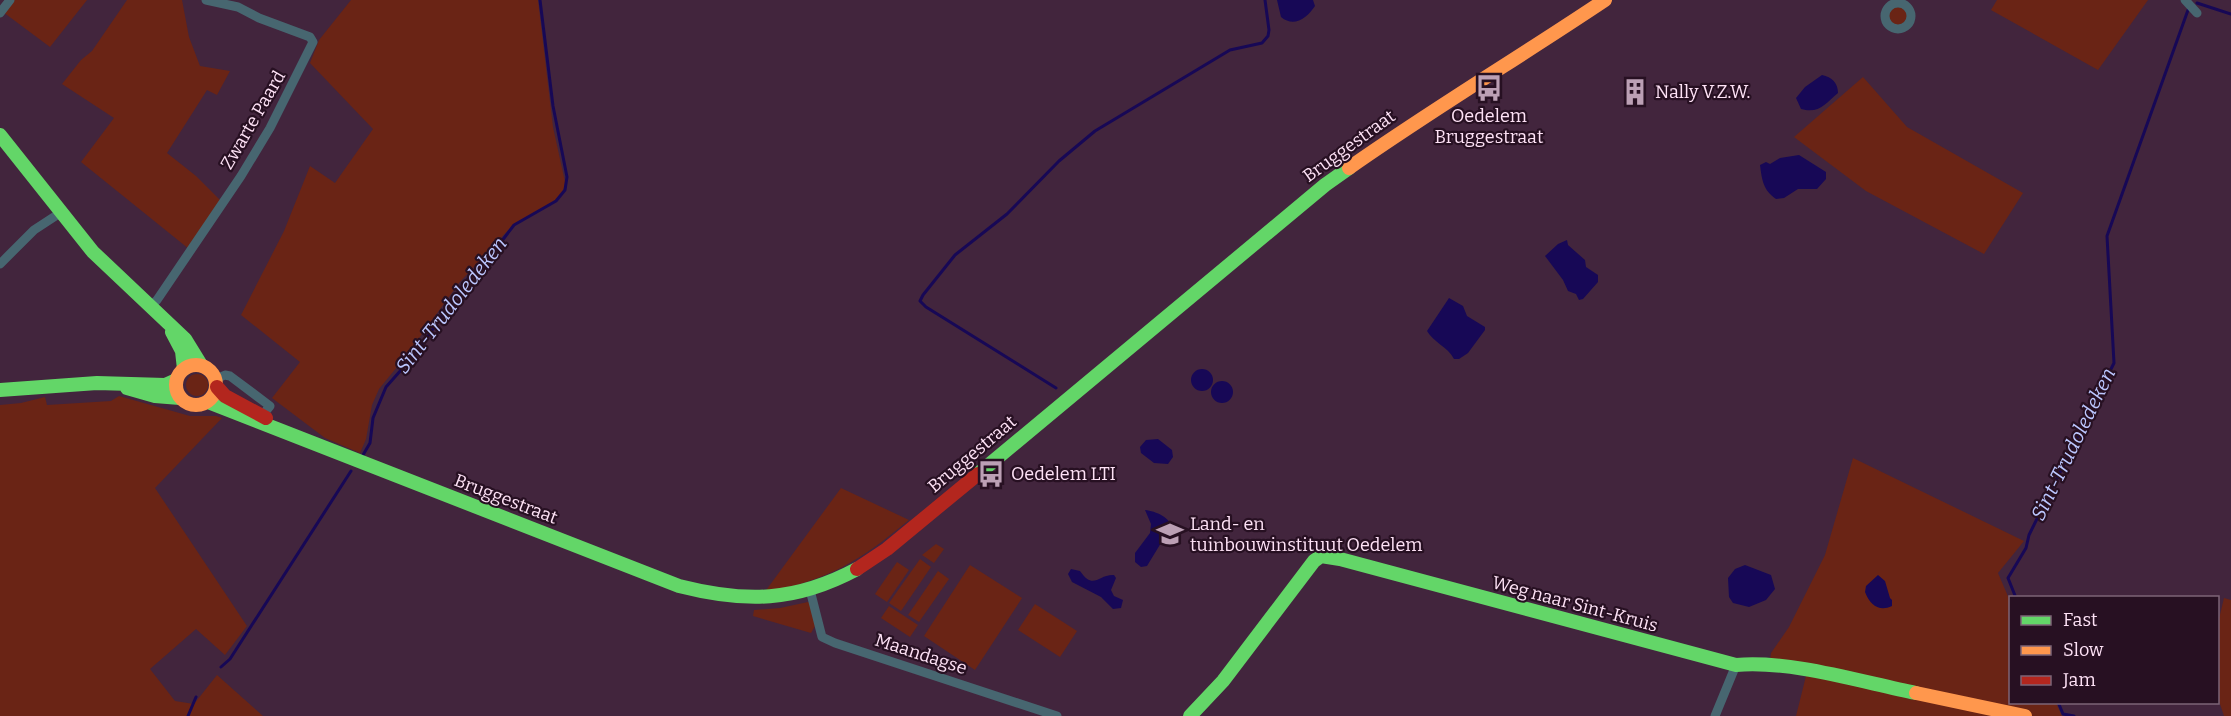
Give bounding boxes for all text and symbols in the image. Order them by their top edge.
street label: Zwarte Paard [216,66,290,173]
bus stop icon: Oedelem Bruggestraat [1474,73,1504,103]
building icon: Nally V.Z.W. [1620,77,1650,107]
place label: Nally V.Z.W. [1655,81,1750,103]
street label: Bruggestraat [1299,105,1400,187]
place label: Oedelem Bruggestraat [1435,105,1544,148]
water label: Sint-Trudoledeken [390,232,512,378]
water label: Sint-Trudoledeken [2026,364,2120,524]
street label: Bruggestraat [923,410,1021,497]
bus stop icon: Oedelem LTI [976,459,1006,489]
place label: Oedelem LTI [1011,463,1116,485]
street label: Bruggestraat [451,469,561,529]
place label: Land- en tuinbouwinstituut Oedelem [1190,513,1422,556]
school or university icon: Land- en tuinbouwinstituut Oedelem [1155,519,1185,549]
street label: Weg naar Sint-Kruis [1490,571,1660,637]
legend [2009,596,2219,704]
text: Fast [2063,609,2098,631]
street label: Maandagse [872,629,970,679]
text: Slow [2063,639,2104,661]
text: Jam [2062,669,2096,691]

